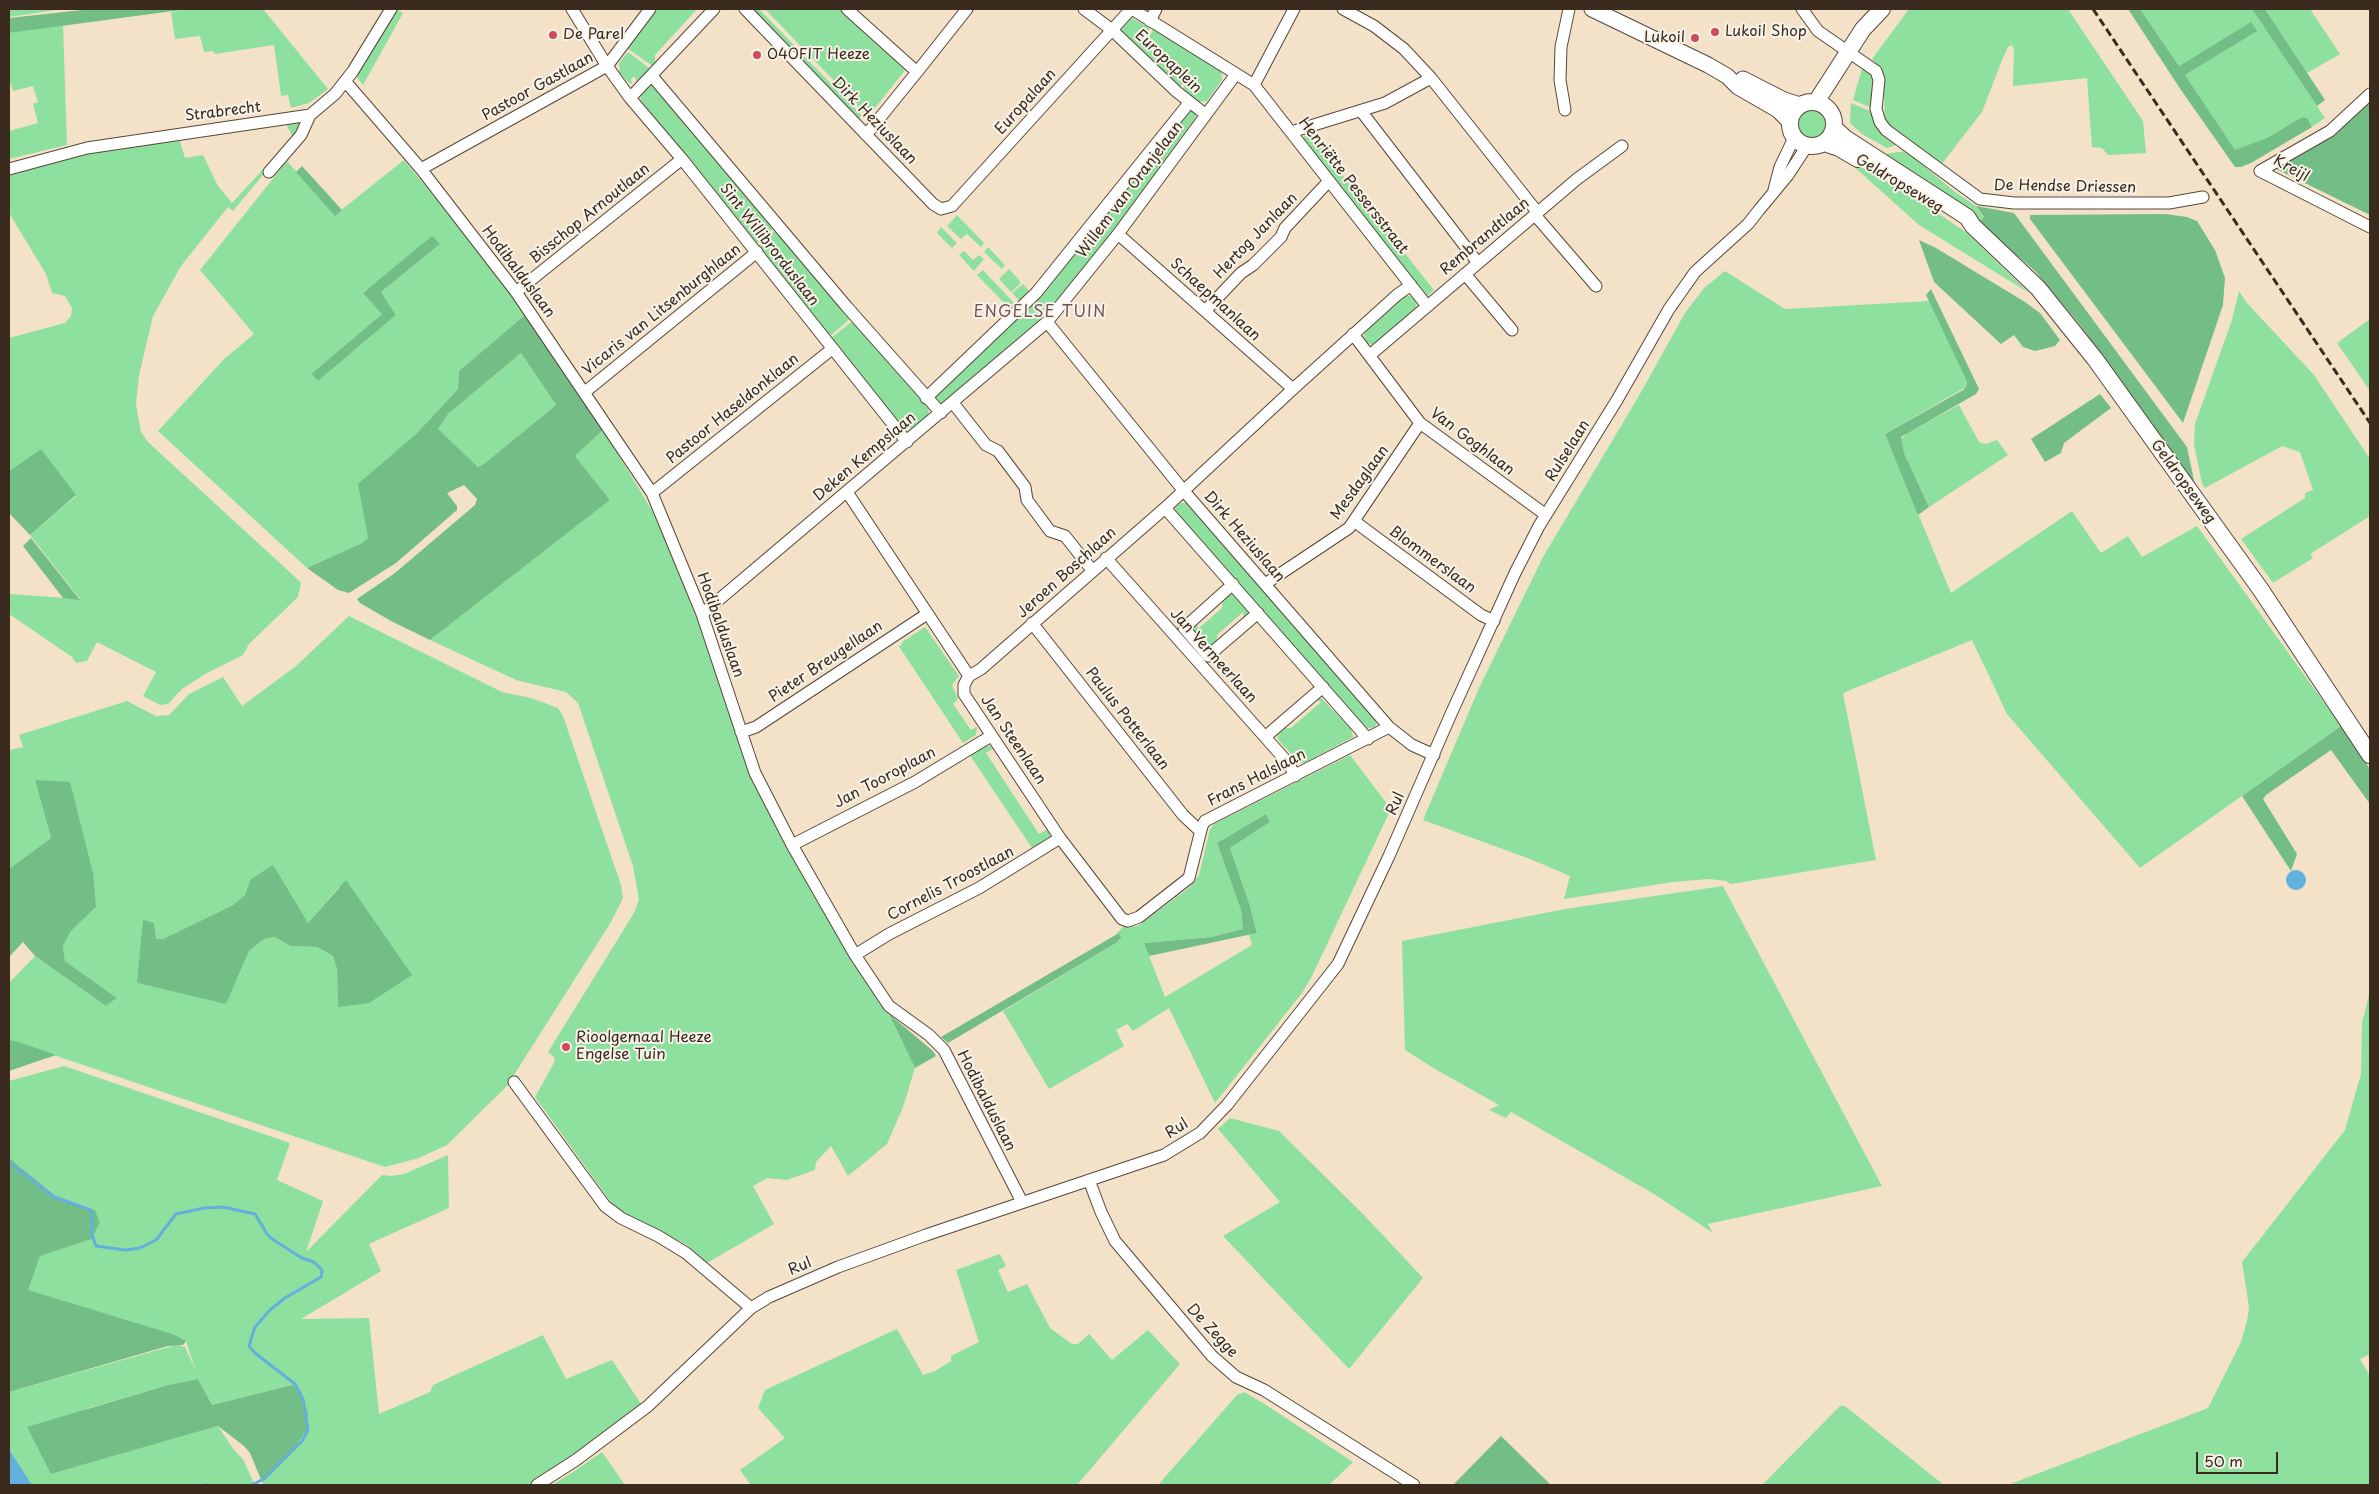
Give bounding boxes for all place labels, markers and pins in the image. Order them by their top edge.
place label: Lukoil Shop [1725,23,1807,41]
place label: De Parel [563,26,624,44]
marker: Lukoil Shop [1709,26,1721,38]
marker: De Parel [547,29,559,41]
place label: Lukoil [1644,29,1685,47]
marker: Lukoil [1689,32,1701,44]
place label: 040FIT Heeze [767,46,870,64]
marker: 040FIT Heeze [751,49,763,61]
place label: Rioolgemaal Heeze Engelse Tuin [576,1029,712,1064]
marker: Rioolgemaal Heeze Engelse Tuin [560,1041,572,1053]

